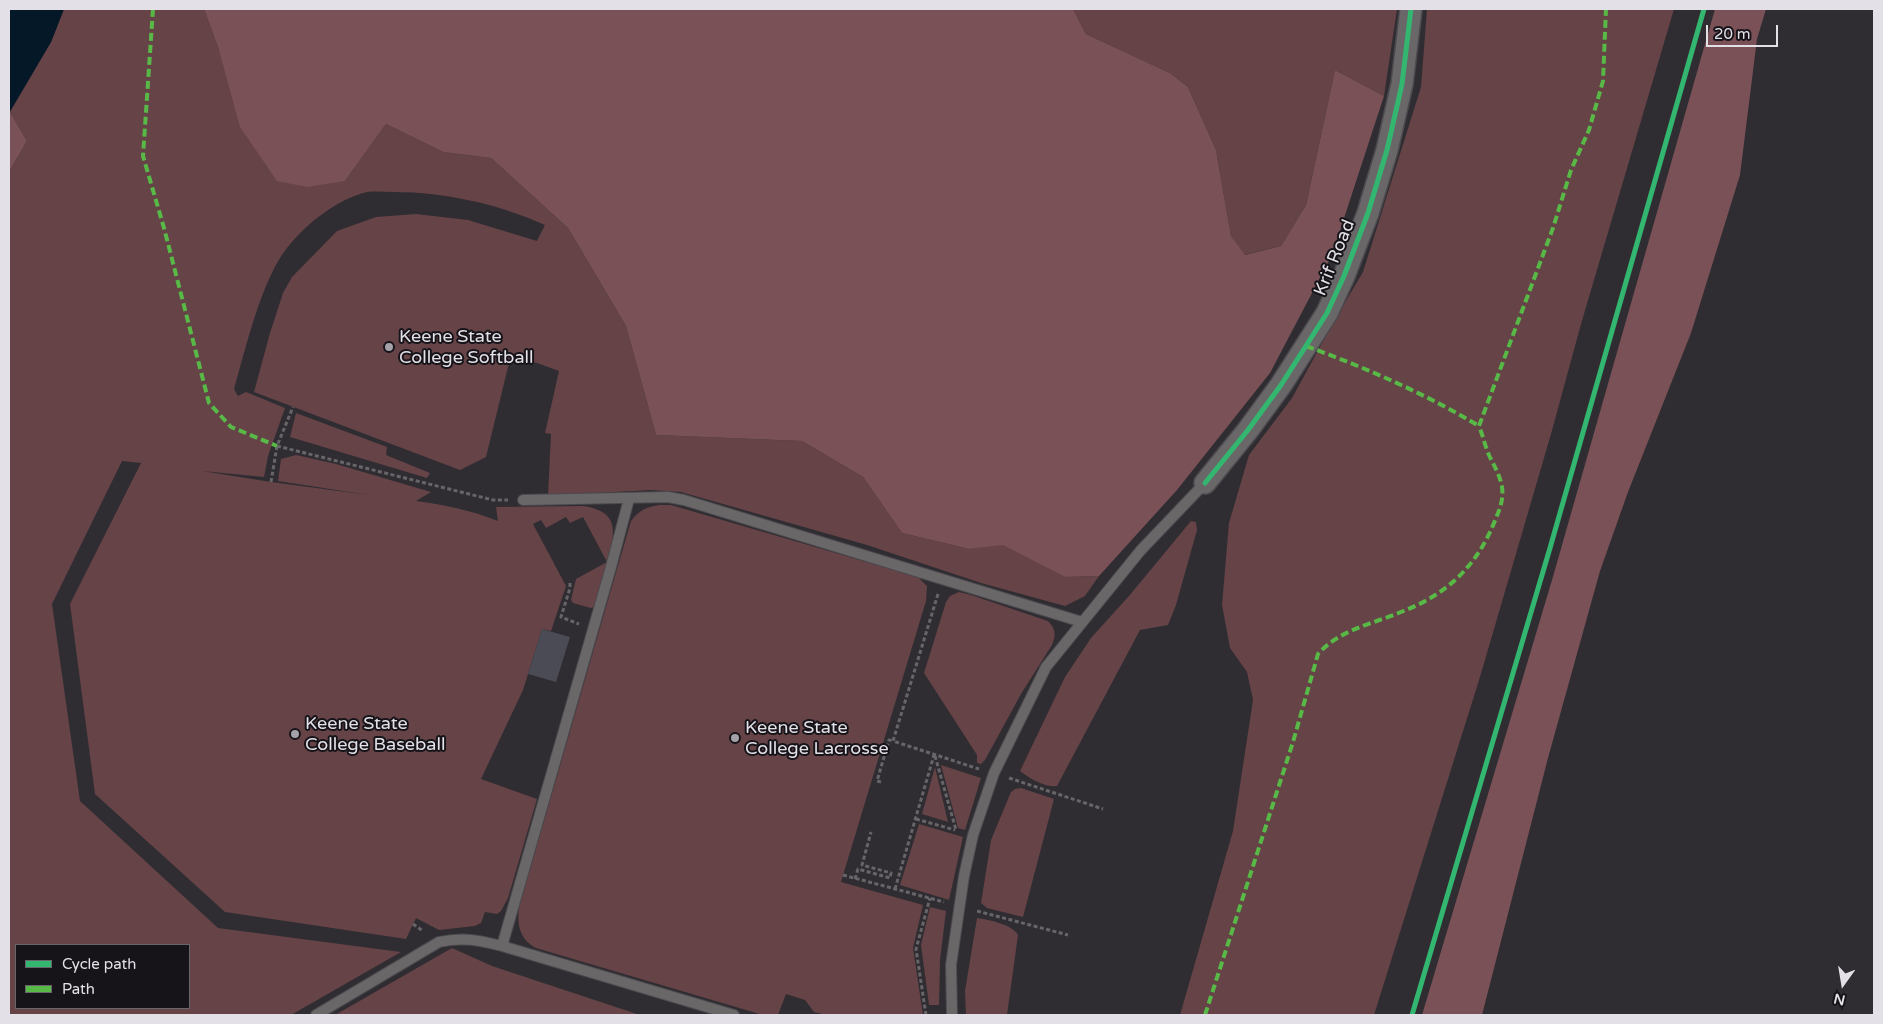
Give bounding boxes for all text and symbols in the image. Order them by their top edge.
scale bar [1708,15,1780,47]
text: 20 m [1714,25,1751,43]
street label: Krif Road [1310,217,1360,299]
place label: Keene State College Softball [399,326,533,368]
marker: Keene State College Softball [383,341,395,353]
place label: Keene State College Baseball [305,713,445,756]
place label: Keene State College Lacrosse [745,717,889,760]
marker: Keene State College Baseball [289,728,301,740]
marker: Keene State College Lacrosse [729,732,741,744]
legend [15,944,190,1009]
text: Cycle path [62,955,136,973]
north arrow [1818,959,1868,1009]
text: Path [62,980,95,998]
text: N [1832,990,1847,1009]

